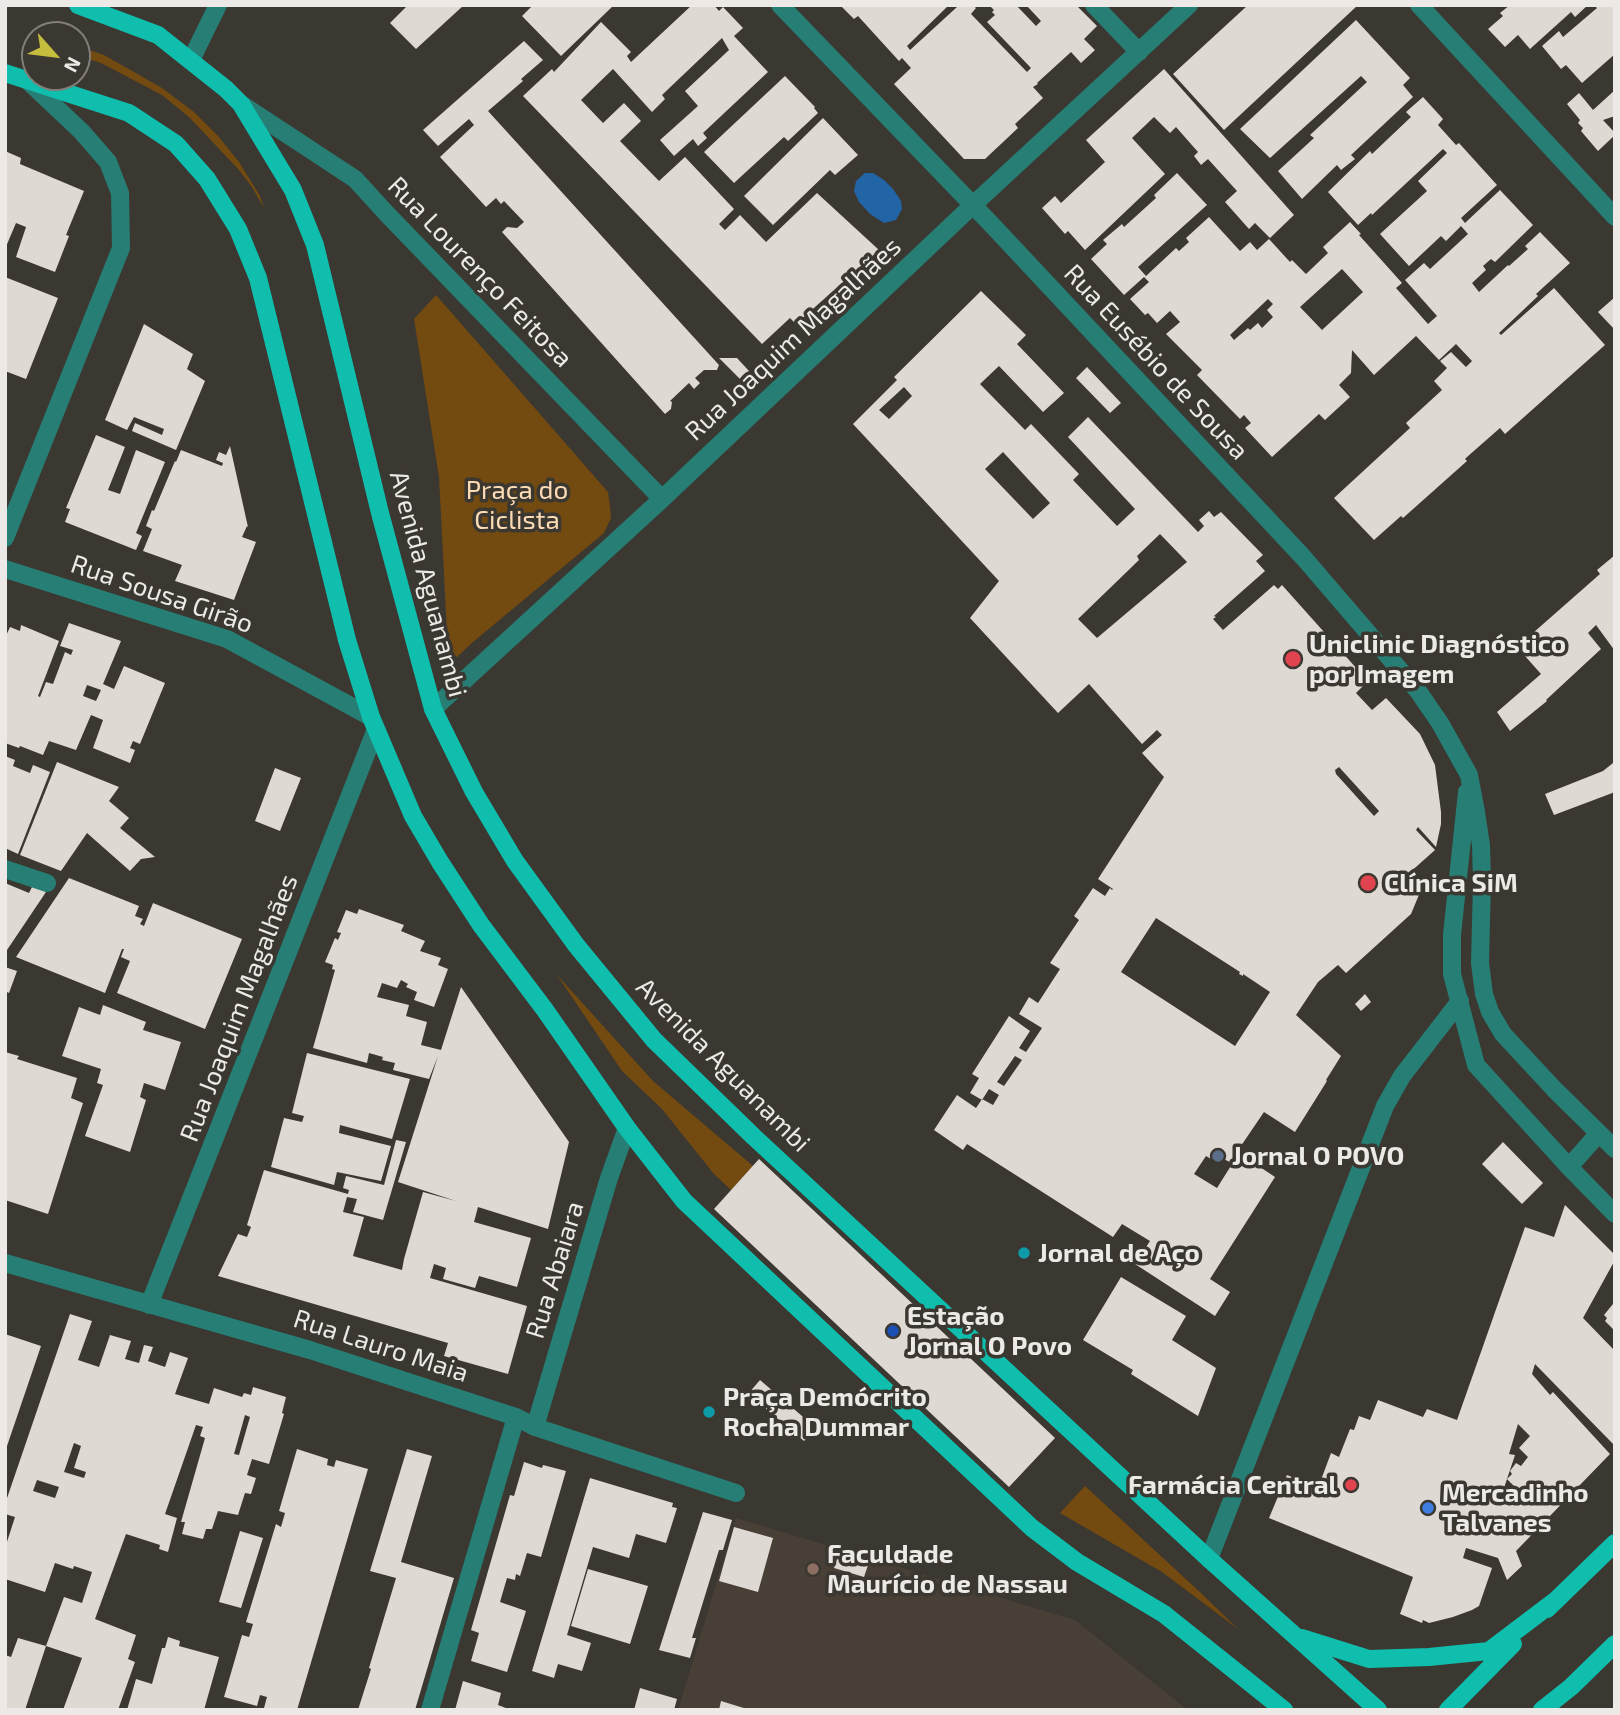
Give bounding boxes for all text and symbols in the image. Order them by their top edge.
north arrow [21,21,91,91]
text: N [60,54,87,77]
street label: Rua Lourenço Feitosa [381,170,579,374]
street label: Rua Joaquim Magalhães [679,231,907,447]
street label: Rua Eusébio de Sousa [1057,258,1255,466]
street label: Avenida Aguanambi [383,467,473,701]
park label: Praça do Ciclista [466,474,568,536]
street label: Rua Sousa Girão [67,548,257,640]
place label: Uniclinic Diagnóstico por Imagem [1309,628,1566,690]
marker: Uniclinic Diagnóstico por Imagem [1283,649,1303,669]
place label: Clínica SiM [1384,867,1518,899]
street label: Rua Joaquim Magalhães [174,870,304,1146]
marker: Clínica SiM [1358,873,1378,893]
street label: Avenida Aguanambi [630,972,816,1158]
place label: Jornal O POVO [1232,1140,1404,1172]
marker: Jornal O POVO [1210,1148,1226,1164]
street label: Rua Abaiara [519,1198,591,1342]
place label: Jornal de Aço [1038,1237,1200,1269]
marker: Jornal de Aço [1016,1245,1032,1261]
place label: Estação Jornal O Povo [907,1300,1072,1362]
street label: Rua Lauro Maia [290,1303,472,1389]
marker: Estação Jornal O Povo [885,1323,901,1339]
place label: Praça Demócrito Rocha Dummar [723,1381,927,1442]
marker: Praça Demócrito Rocha Dummar [701,1404,717,1420]
place label: Farmácia Central [1128,1469,1337,1501]
marker: Farmácia Central [1343,1477,1359,1493]
place label: Mercadinho Talvanes [1442,1477,1589,1538]
marker: Mercadinho Talvanes [1420,1500,1436,1516]
place label: Faculdade Maurício de Nassau [827,1538,1068,1600]
marker: Faculdade Maurício de Nassau [805,1561,821,1577]

